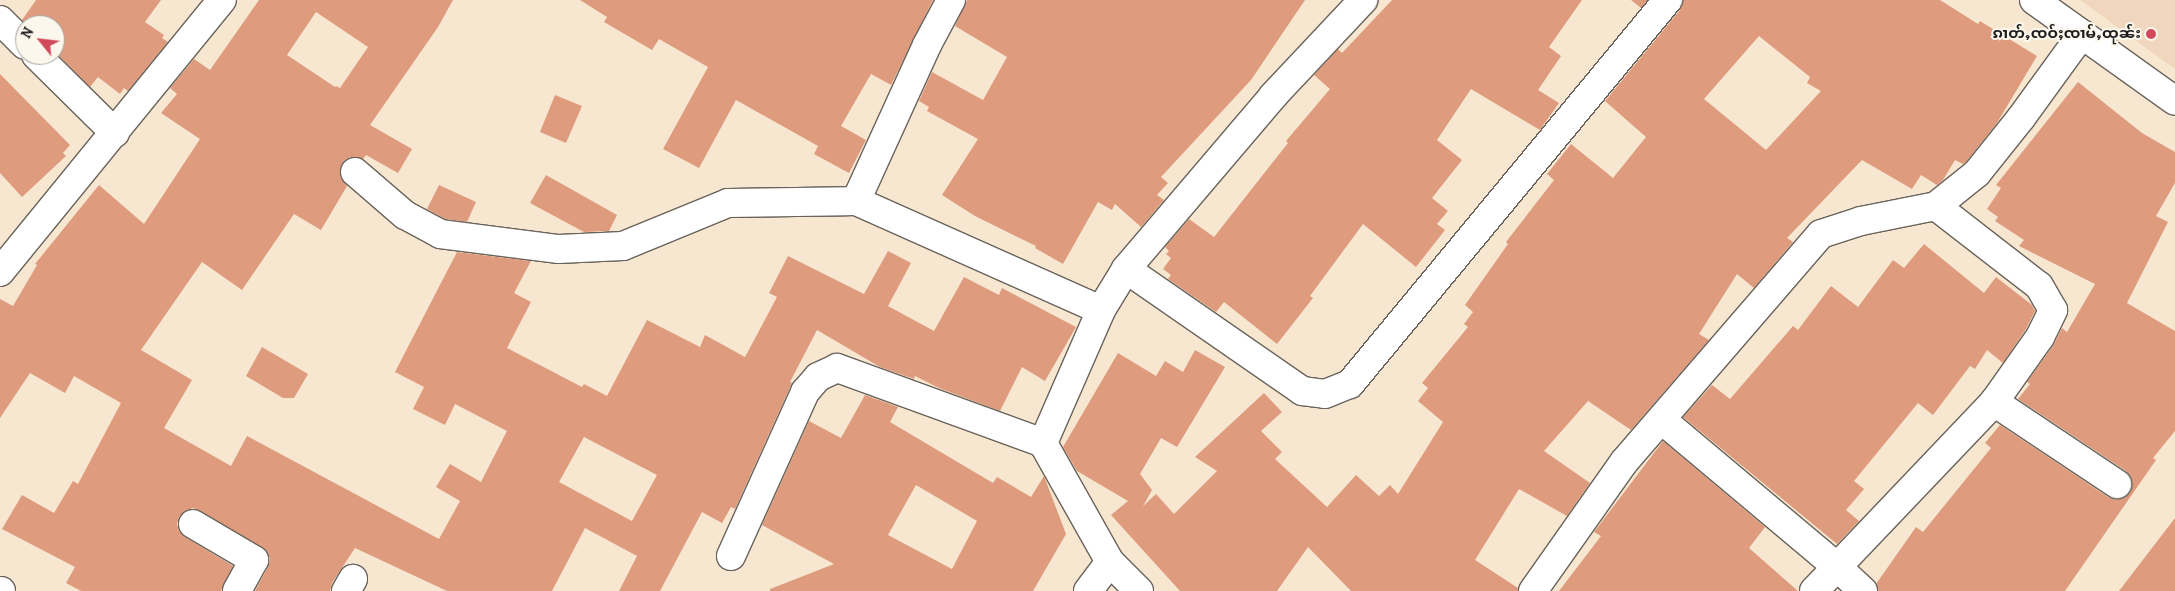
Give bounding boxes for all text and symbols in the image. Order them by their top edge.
north arrow [15,15,65,65]
text: N [17,24,38,42]
place label: ၵၢတ်ႇၸဝ်ႈၸၢမ်ႇထုၼ်း [1993,25,2141,43]
marker: ၵၢတ်ႇၸဝ်ႈၸၢမ်ႇထုၼ်း [2145,28,2157,40]

